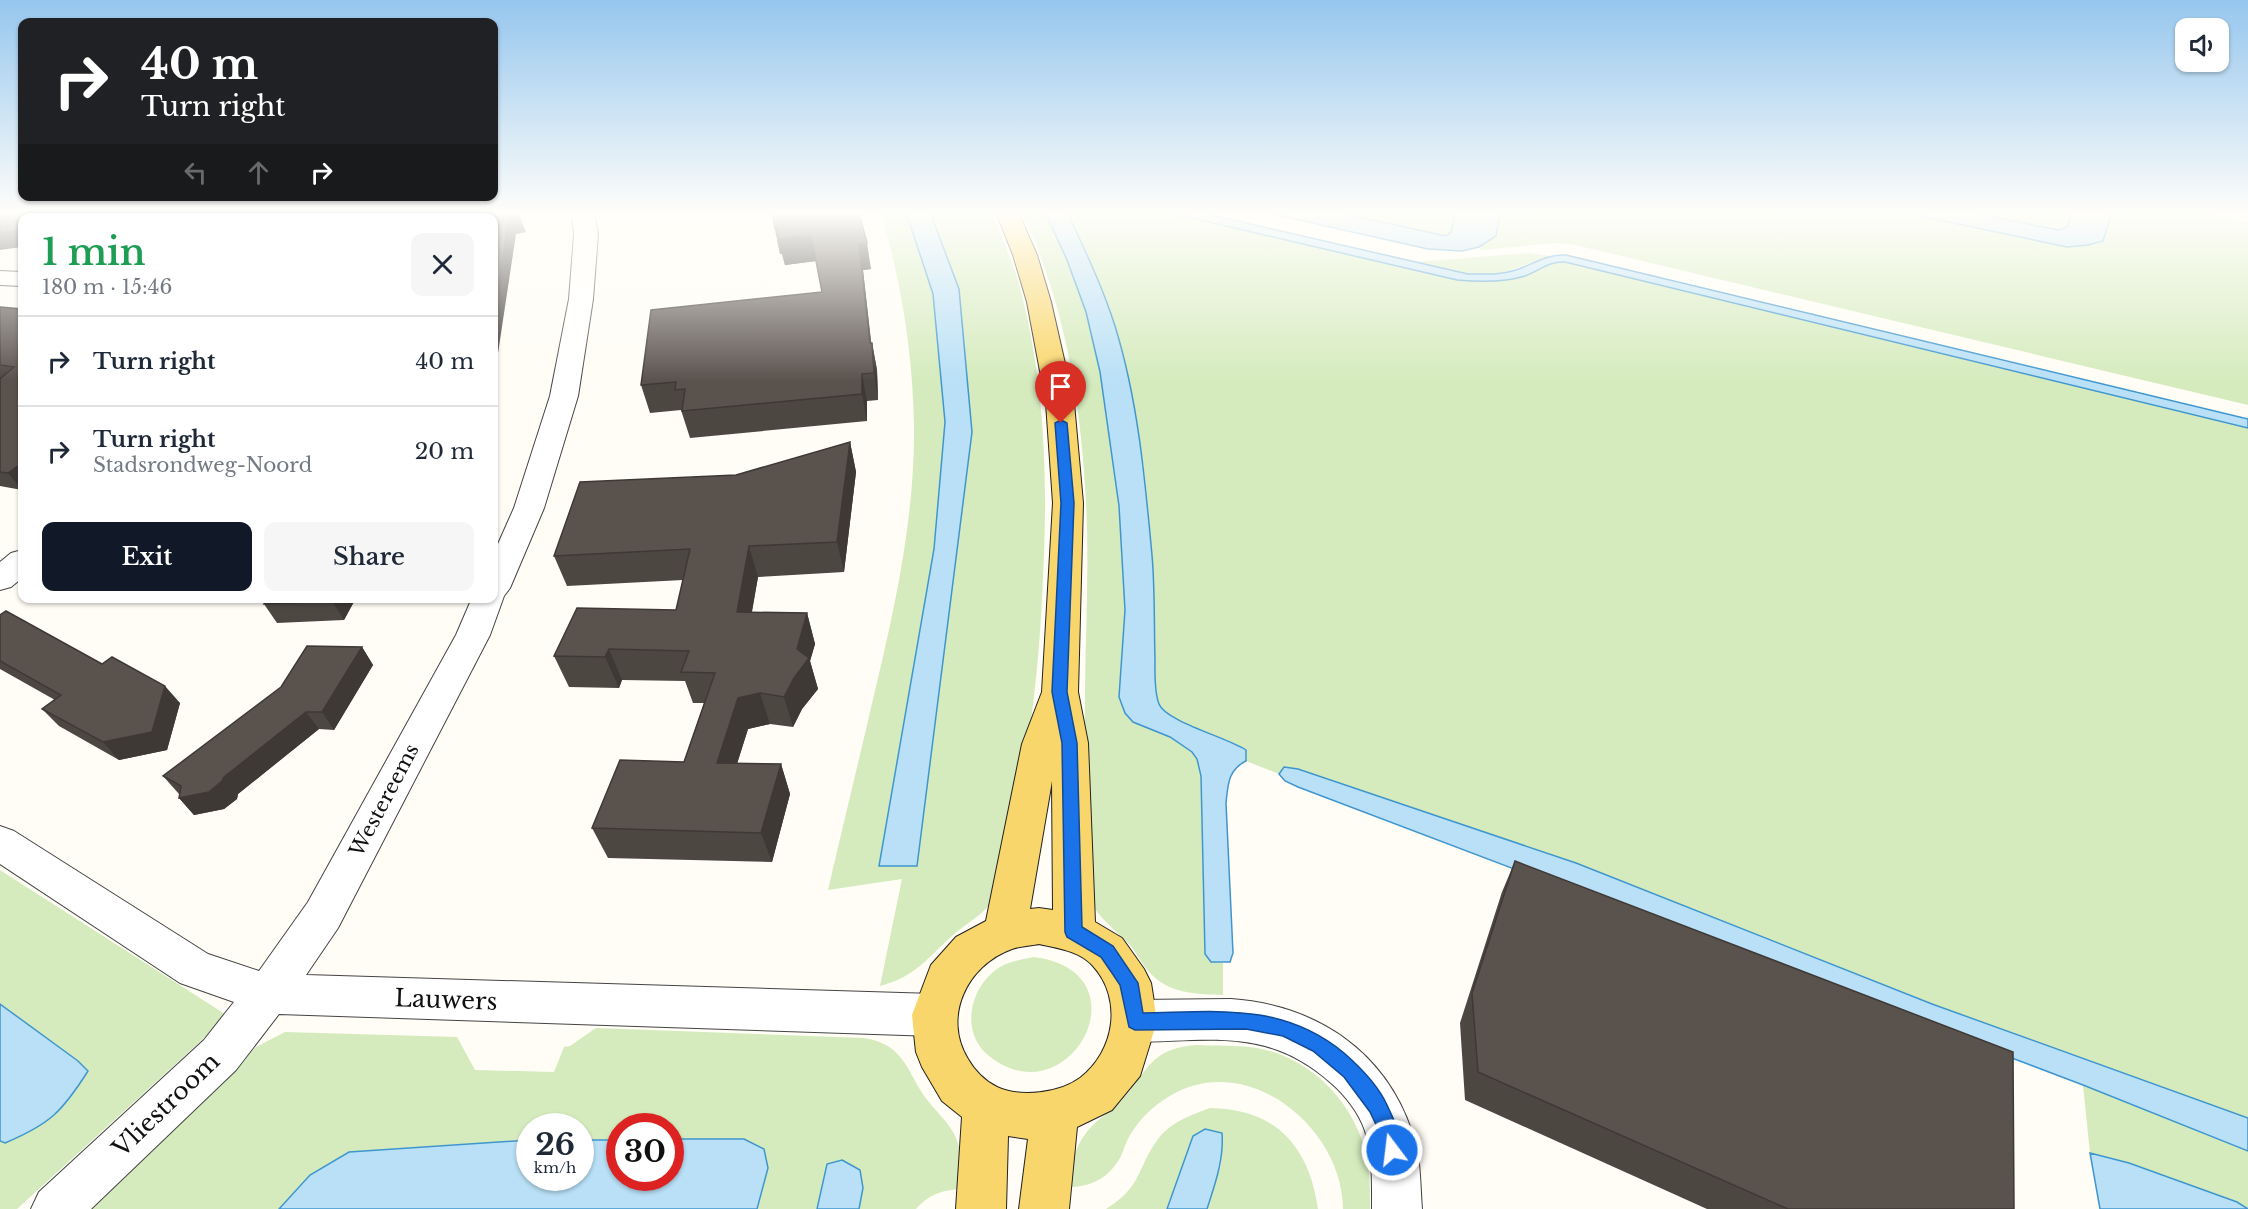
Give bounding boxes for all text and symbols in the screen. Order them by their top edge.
map controls [2175,18,2229,72]
button: sound [2175,18,2229,72]
text: 40 m [141,38,258,90]
icon: right [42,42,120,120]
text: Turn right [141,90,285,123]
icon: left [179,156,212,189]
icon: ahead [242,156,275,189]
icon: right [305,156,338,189]
text: 1 min [42,230,146,275]
button: close [411,233,474,296]
text: 180 m · 15:46 [42,275,172,299]
icon: right [42,345,75,378]
text: Turn right [93,348,215,375]
text: 40 m [416,348,474,375]
pin [1035,361,1086,423]
icon: arrive [1044,370,1077,403]
text: Turn right [93,426,215,453]
icon: right [42,435,75,468]
text: 20 m [415,438,474,465]
text: Stadsrondweg-Noord [93,453,312,477]
button: Exit [42,522,252,591]
button: Share [264,522,474,591]
street label: Westereems [344,739,424,861]
street label: Lauwers [394,983,498,1016]
street label: Vliestroom [105,1046,225,1163]
speed limit sign: 30 [606,1113,684,1191]
position arrow [1360,1118,1424,1182]
text: 26 [535,1126,575,1163]
text: km/h [534,1158,576,1177]

